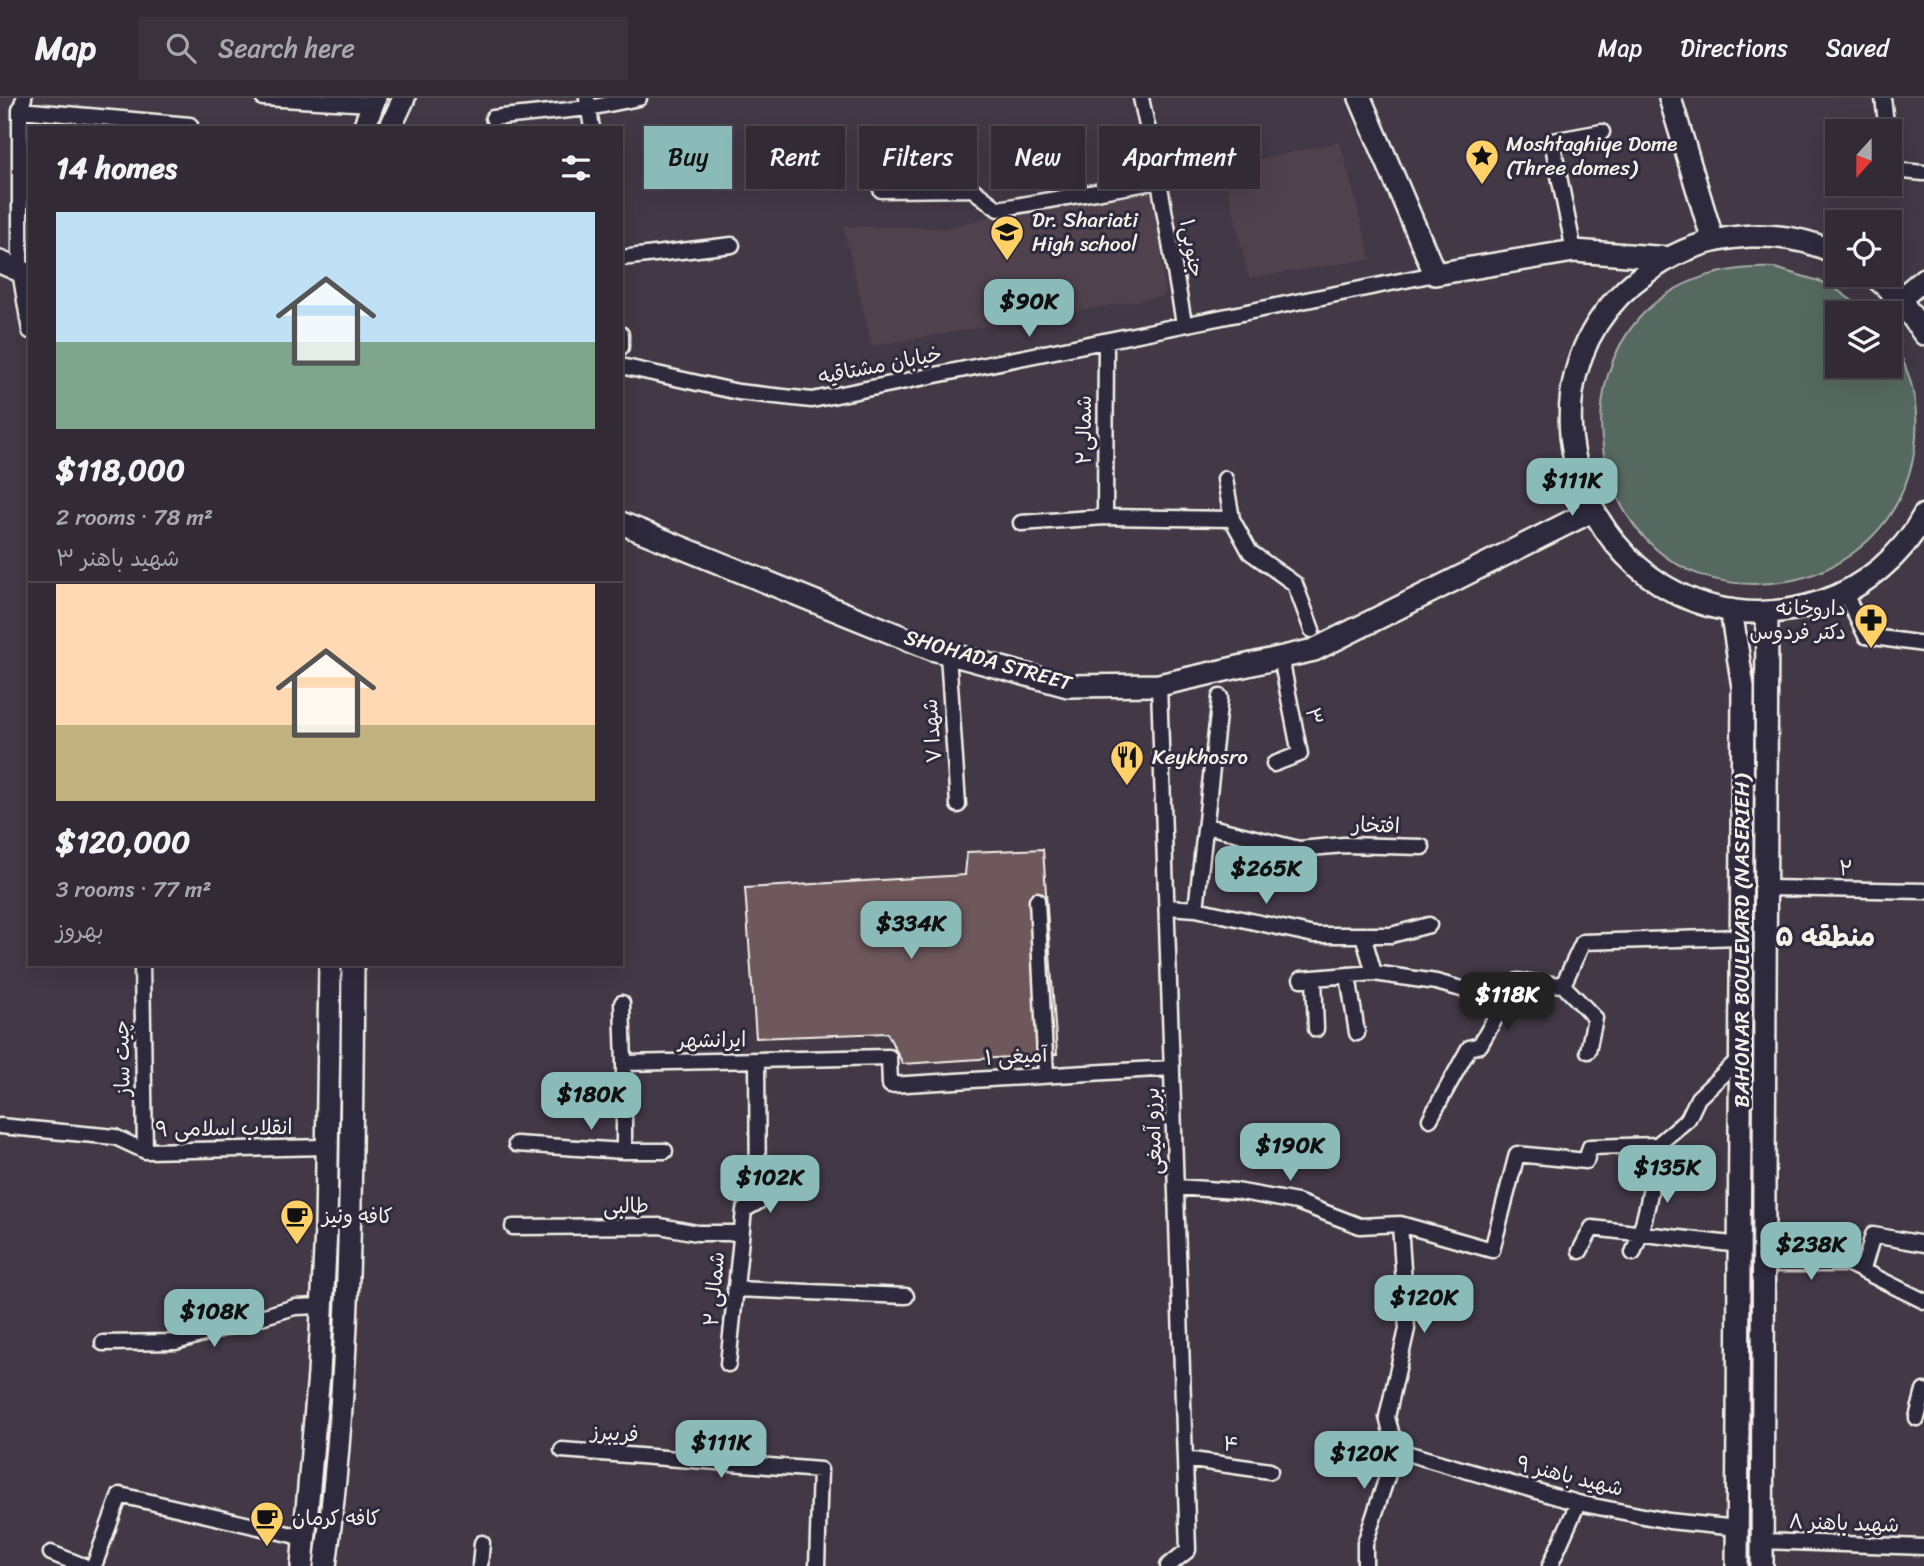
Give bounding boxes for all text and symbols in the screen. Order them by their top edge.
search box [138,17,628,80]
text: Map [35,19,96,77]
text: Search here [218,25,355,71]
text: Map [1598,27,1642,69]
text: Directions [1680,27,1788,69]
text: Saved [1826,27,1889,69]
icon: search [162,29,200,67]
north arrow [1825,119,1902,196]
map controls [1825,119,1902,378]
place label: Moshtaghiye Dome (Three domes) [1506,125,1677,187]
chip: Buy [644,126,732,189]
chip: Rent [746,126,845,189]
chip: Filters [859,126,977,189]
chip: New [991,126,1085,189]
chip: Apartment [1099,126,1260,189]
place icon: Moshtaghiye Dome (Three domes) [1463,137,1501,186]
text: 14 homes [56,141,177,195]
icon: filters [557,149,595,187]
place label: Dr. Shariati High school [1032,201,1139,263]
button: locate [1825,210,1902,287]
school or university icon: Dr. Shariati High school [988,213,1026,262]
street label: جنوبی۱ [1168,216,1216,280]
icon: home [263,258,389,384]
pin: $90K [988,280,1070,339]
text: $90K [1000,281,1058,322]
button: layers [1825,301,1902,378]
street label: خیابان مشتاقیه [815,334,945,396]
street label: شمالی۲ [1065,395,1103,465]
text: $118,000 [56,443,185,497]
pin: $111K [1523,458,1621,518]
text: $111K [1542,460,1602,501]
text: 2 rooms · 78 m² [56,497,213,538]
text: شهید باهنر ۳ [56,538,180,579]
place label: داروخانه دکتر فردوس [1750,589,1846,651]
pharmacy icon: داروخانه دکتر فردوس [1852,601,1890,650]
street label: SHOHADA STREET [900,618,1078,703]
icon: home [263,630,389,756]
street label: شهدا ۷ [911,698,953,764]
street label: ۳ [1294,704,1334,728]
restaurant icon: Keykhosro [1108,738,1146,787]
place label: Keykhosro [1152,738,1248,776]
street label: BAHONAR BOULEVARD (NASERIEH) [1723,773,1761,1108]
street label: افتخار [1350,805,1401,845]
text: $120,000 [56,815,190,869]
pin: $265K [1217,846,1315,906]
text: $265K [1231,848,1301,889]
street label: ۲ [1839,849,1853,887]
text: 3 rooms · 77 m² [56,869,212,910]
pin: $334K [862,902,960,961]
text: $334K [876,903,946,944]
text: بهروز [56,910,104,951]
district label: منطقه ۵ [1775,912,1875,961]
pin: $118K [1458,972,1556,1032]
text: $118K [1475,974,1539,1015]
street label: چیت ساز [102,1020,142,1098]
street label: ایرانشهر [675,1020,747,1060]
street label: آمیغی ۱ [984,1035,1049,1077]
pin: $180K [542,1072,640,1132]
text: $180K [557,1074,625,1115]
street label: برزو آمیغی [1132,1087,1174,1175]
street label: انقلاب اسلامی ۹ [155,1108,293,1148]
pin: $190K [1241,1124,1339,1183]
text: $190K [1256,1125,1324,1166]
pin: $135K [1618,1146,1716,1205]
text: $135K [1634,1147,1700,1188]
pin: $102K [721,1156,819,1215]
text: $102K [736,1157,804,1198]
street label: طالبی [602,1186,650,1226]
cafe icon: کافه ونیز [278,1197,316,1246]
place label: کافه ونیز [320,1197,393,1235]
pin: $238K [1762,1222,1860,1282]
text: $238K [1776,1224,1846,1265]
street label: ۲ شمالی [692,1250,736,1328]
pin: $120K [1375,1276,1473,1335]
text: $120K [1390,1277,1458,1318]
pin: $108K [165,1290,263,1349]
text: $108K [180,1291,248,1332]
street label: فریبرز [588,1412,640,1454]
pin: $111K [672,1420,770,1480]
text: $111K [691,1422,751,1463]
street label: ۴ [1221,1424,1241,1464]
pin: $120K [1315,1432,1413,1491]
text: $120K [1330,1433,1398,1474]
street label: شهید باهنر ۹ [1513,1444,1627,1508]
cafe icon: کافه کرمان [248,1499,286,1548]
place label: کافه کرمان [292,1499,380,1537]
street label: شهید باهنر ۸ [1788,1502,1900,1544]

